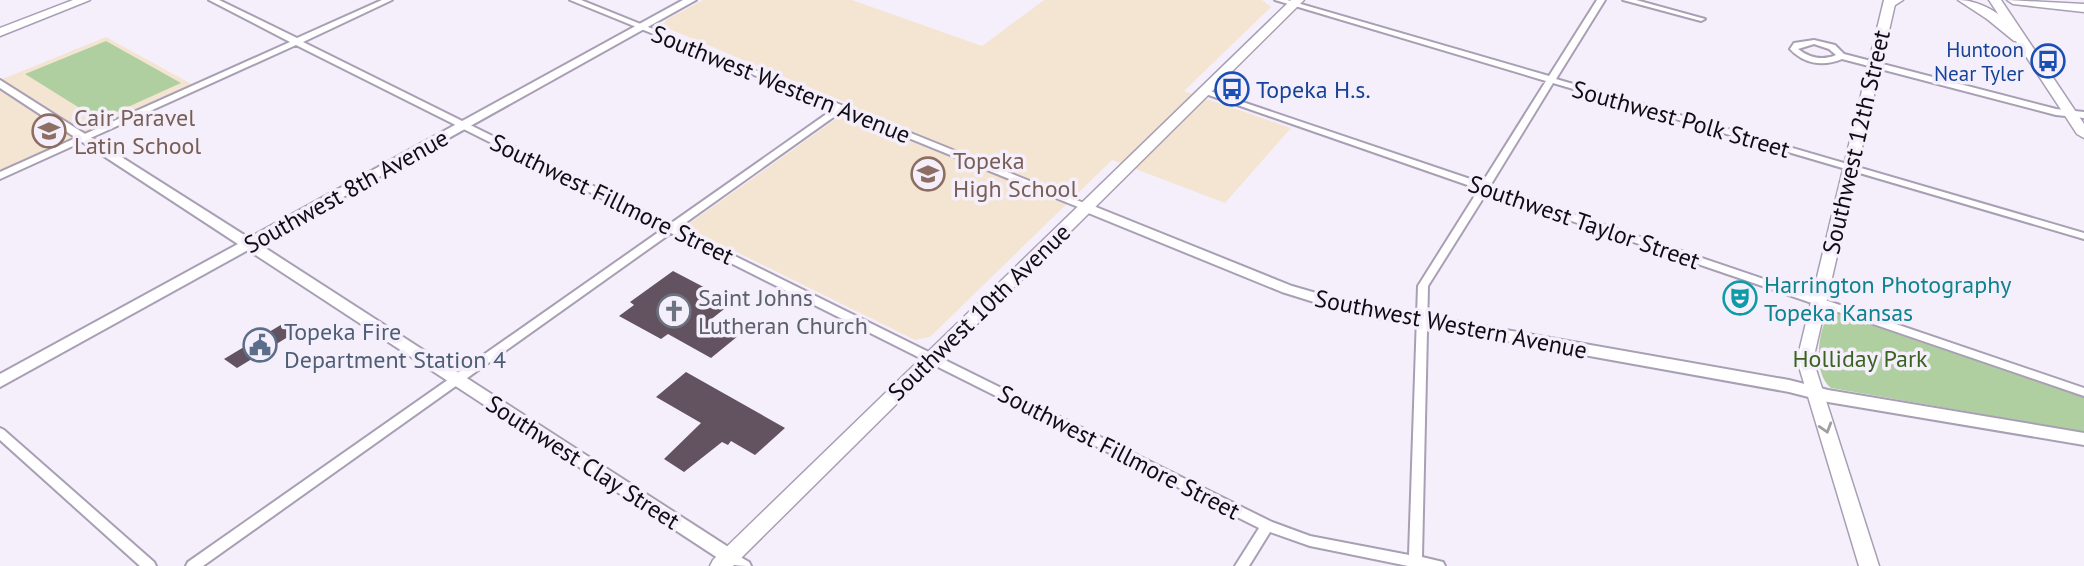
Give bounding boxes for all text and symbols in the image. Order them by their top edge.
street label: Southwest Western Avenue [647,18,915,150]
street label: Southwest 12th Street [1815,27,1897,257]
place label: Huntoon Near Tyler [1934,36,2024,87]
bus stop icon: Huntoon Near Tyler [2029,42,2067,80]
bus stop icon: Topeka H.s. [1213,70,1251,108]
street label: Southwest Polk Street [1569,73,1793,165]
place label: Topeka H.s. [1256,74,1371,105]
place label: Cair Paravel Latin School [74,102,201,161]
school or university icon: Cair Paravel Latin School [30,112,68,150]
street label: Southwest 8th Avenue [238,122,454,260]
street label: Southwest Fillmore Street [485,126,739,272]
place label: Topeka High School [953,145,1077,204]
school or university icon: Topeka High School [909,155,947,193]
street label: Southwest Taylor Street [1464,168,1704,276]
street label: Southwest 10th Avenue [881,217,1077,407]
place label: Harrington Photography Topeka Kansas [1764,269,2011,328]
theatre icon: Harrington Photography Topeka Kansas [1721,279,1759,317]
place label: Saint Johns Lutheran Church [698,282,868,341]
street label: Southwest Western Avenue [1312,282,1590,366]
church icon: Saint Johns Lutheran Church [655,292,693,330]
place label: Topeka Fire Department Station 4 [284,316,506,375]
public building icon: Topeka Fire Department Station 4 [241,326,279,364]
park label: Holliday Park [1792,343,1928,374]
street label: Southwest Fillmore Street [993,378,1245,526]
street label: Southwest Clay Street [480,388,686,536]
one-way arrow [1817,421,1832,433]

